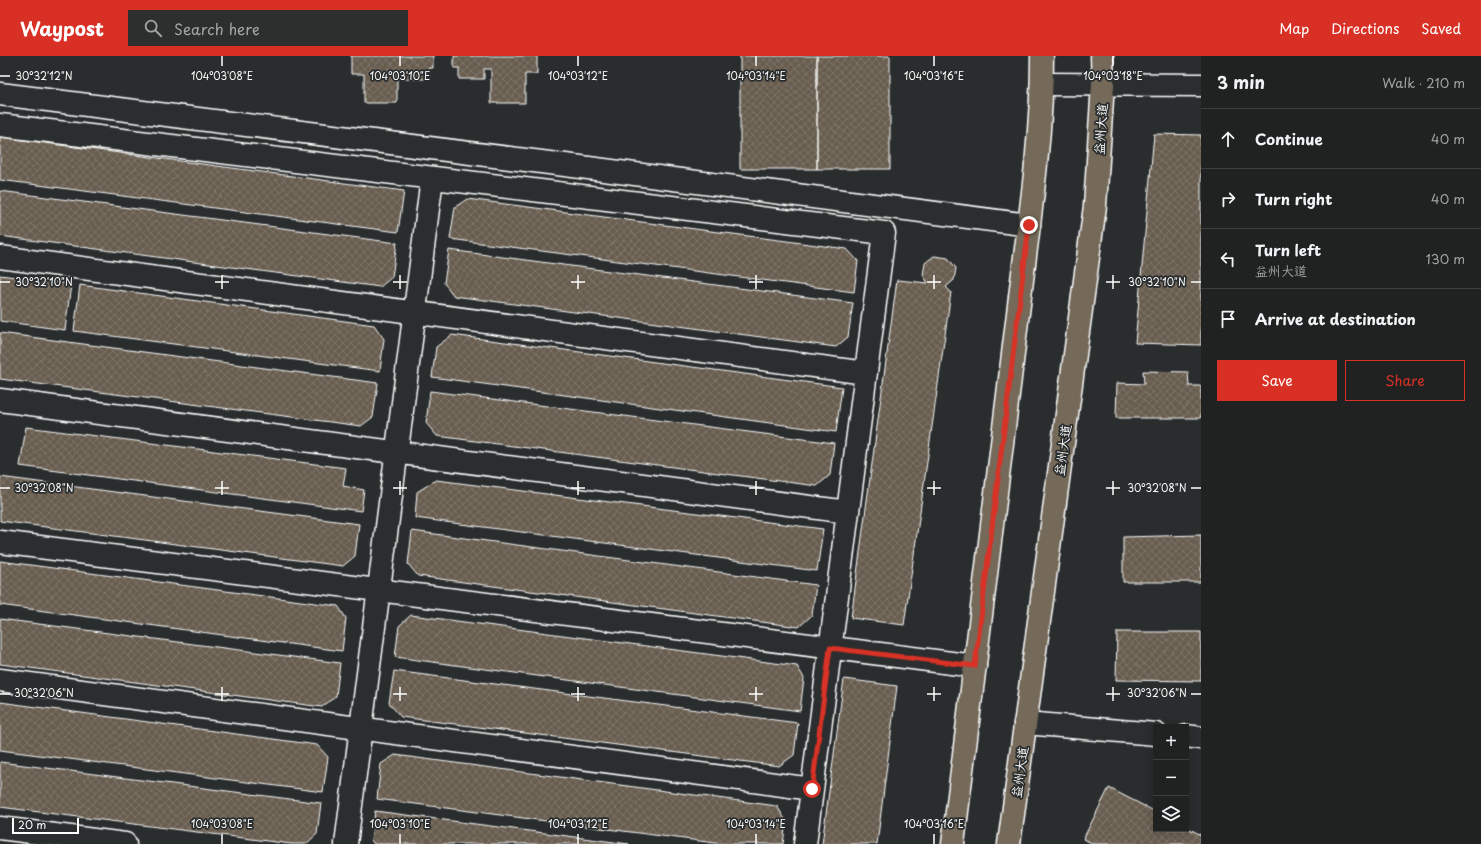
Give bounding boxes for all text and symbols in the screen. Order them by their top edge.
search box [128,10,408,46]
text: Waypost [20,14,104,42]
icon: search [142,17,164,39]
text: Search here [174,17,260,40]
text: Map [1279,18,1309,39]
text: Directions [1331,18,1399,39]
text: Saved [1421,18,1461,39]
text: 30°32'12"N [15,68,73,83]
text: 104°03'08"E [191,68,253,83]
text: 104°03'10"E [370,68,430,83]
text: 104°03'12"E [548,68,608,83]
text: 104°03'14"E [726,68,786,83]
text: 104°03'16"E [904,68,964,83]
text: 104°03'18"E [1083,68,1143,83]
text: 3 min [1217,69,1265,95]
text: Walk · 210 m [1382,73,1465,92]
street label: 益州大道 [1089,102,1111,156]
text: Continue [1255,127,1323,150]
icon: ahead [1217,128,1239,150]
text: 40 m [1431,129,1465,148]
text: Turn right [1255,187,1332,210]
icon: right [1217,188,1239,210]
text: 40 m [1431,189,1465,208]
route end [1020,216,1038,234]
text: Turn left [1255,238,1321,261]
icon: left [1217,248,1239,270]
text: 130 m [1426,249,1465,268]
text: 益州大道 [1255,261,1307,280]
text: 30°32'10"N [15,274,73,289]
text: 30°32'10"N [1128,274,1186,289]
text: Arrive at destination [1255,307,1416,330]
icon: arrive [1217,308,1239,330]
button: Save [1217,360,1337,401]
button: Share [1345,360,1465,401]
street label: 益州大道 [1049,423,1075,477]
text: 30°32'08"N [14,480,74,495]
text: 30°32'08"N [1127,480,1187,495]
text: 30°32'06"N [14,685,74,700]
text: 30°32'06"N [1127,685,1187,700]
map controls [1153,724,1189,832]
button: + [1153,724,1189,760]
street label: 益州大道 [1006,745,1032,799]
button: − [1153,760,1189,796]
route start [803,780,821,798]
button: layers [1153,796,1189,832]
scale bar [12,816,79,835]
text: 20 m [18,816,46,833]
text: 104°03'08"E [191,816,253,831]
text: 104°03'10"E [370,816,430,831]
text: 104°03'12"E [548,816,608,831]
text: 104°03'14"E [726,816,786,831]
text: 104°03'16"E [904,816,964,831]

